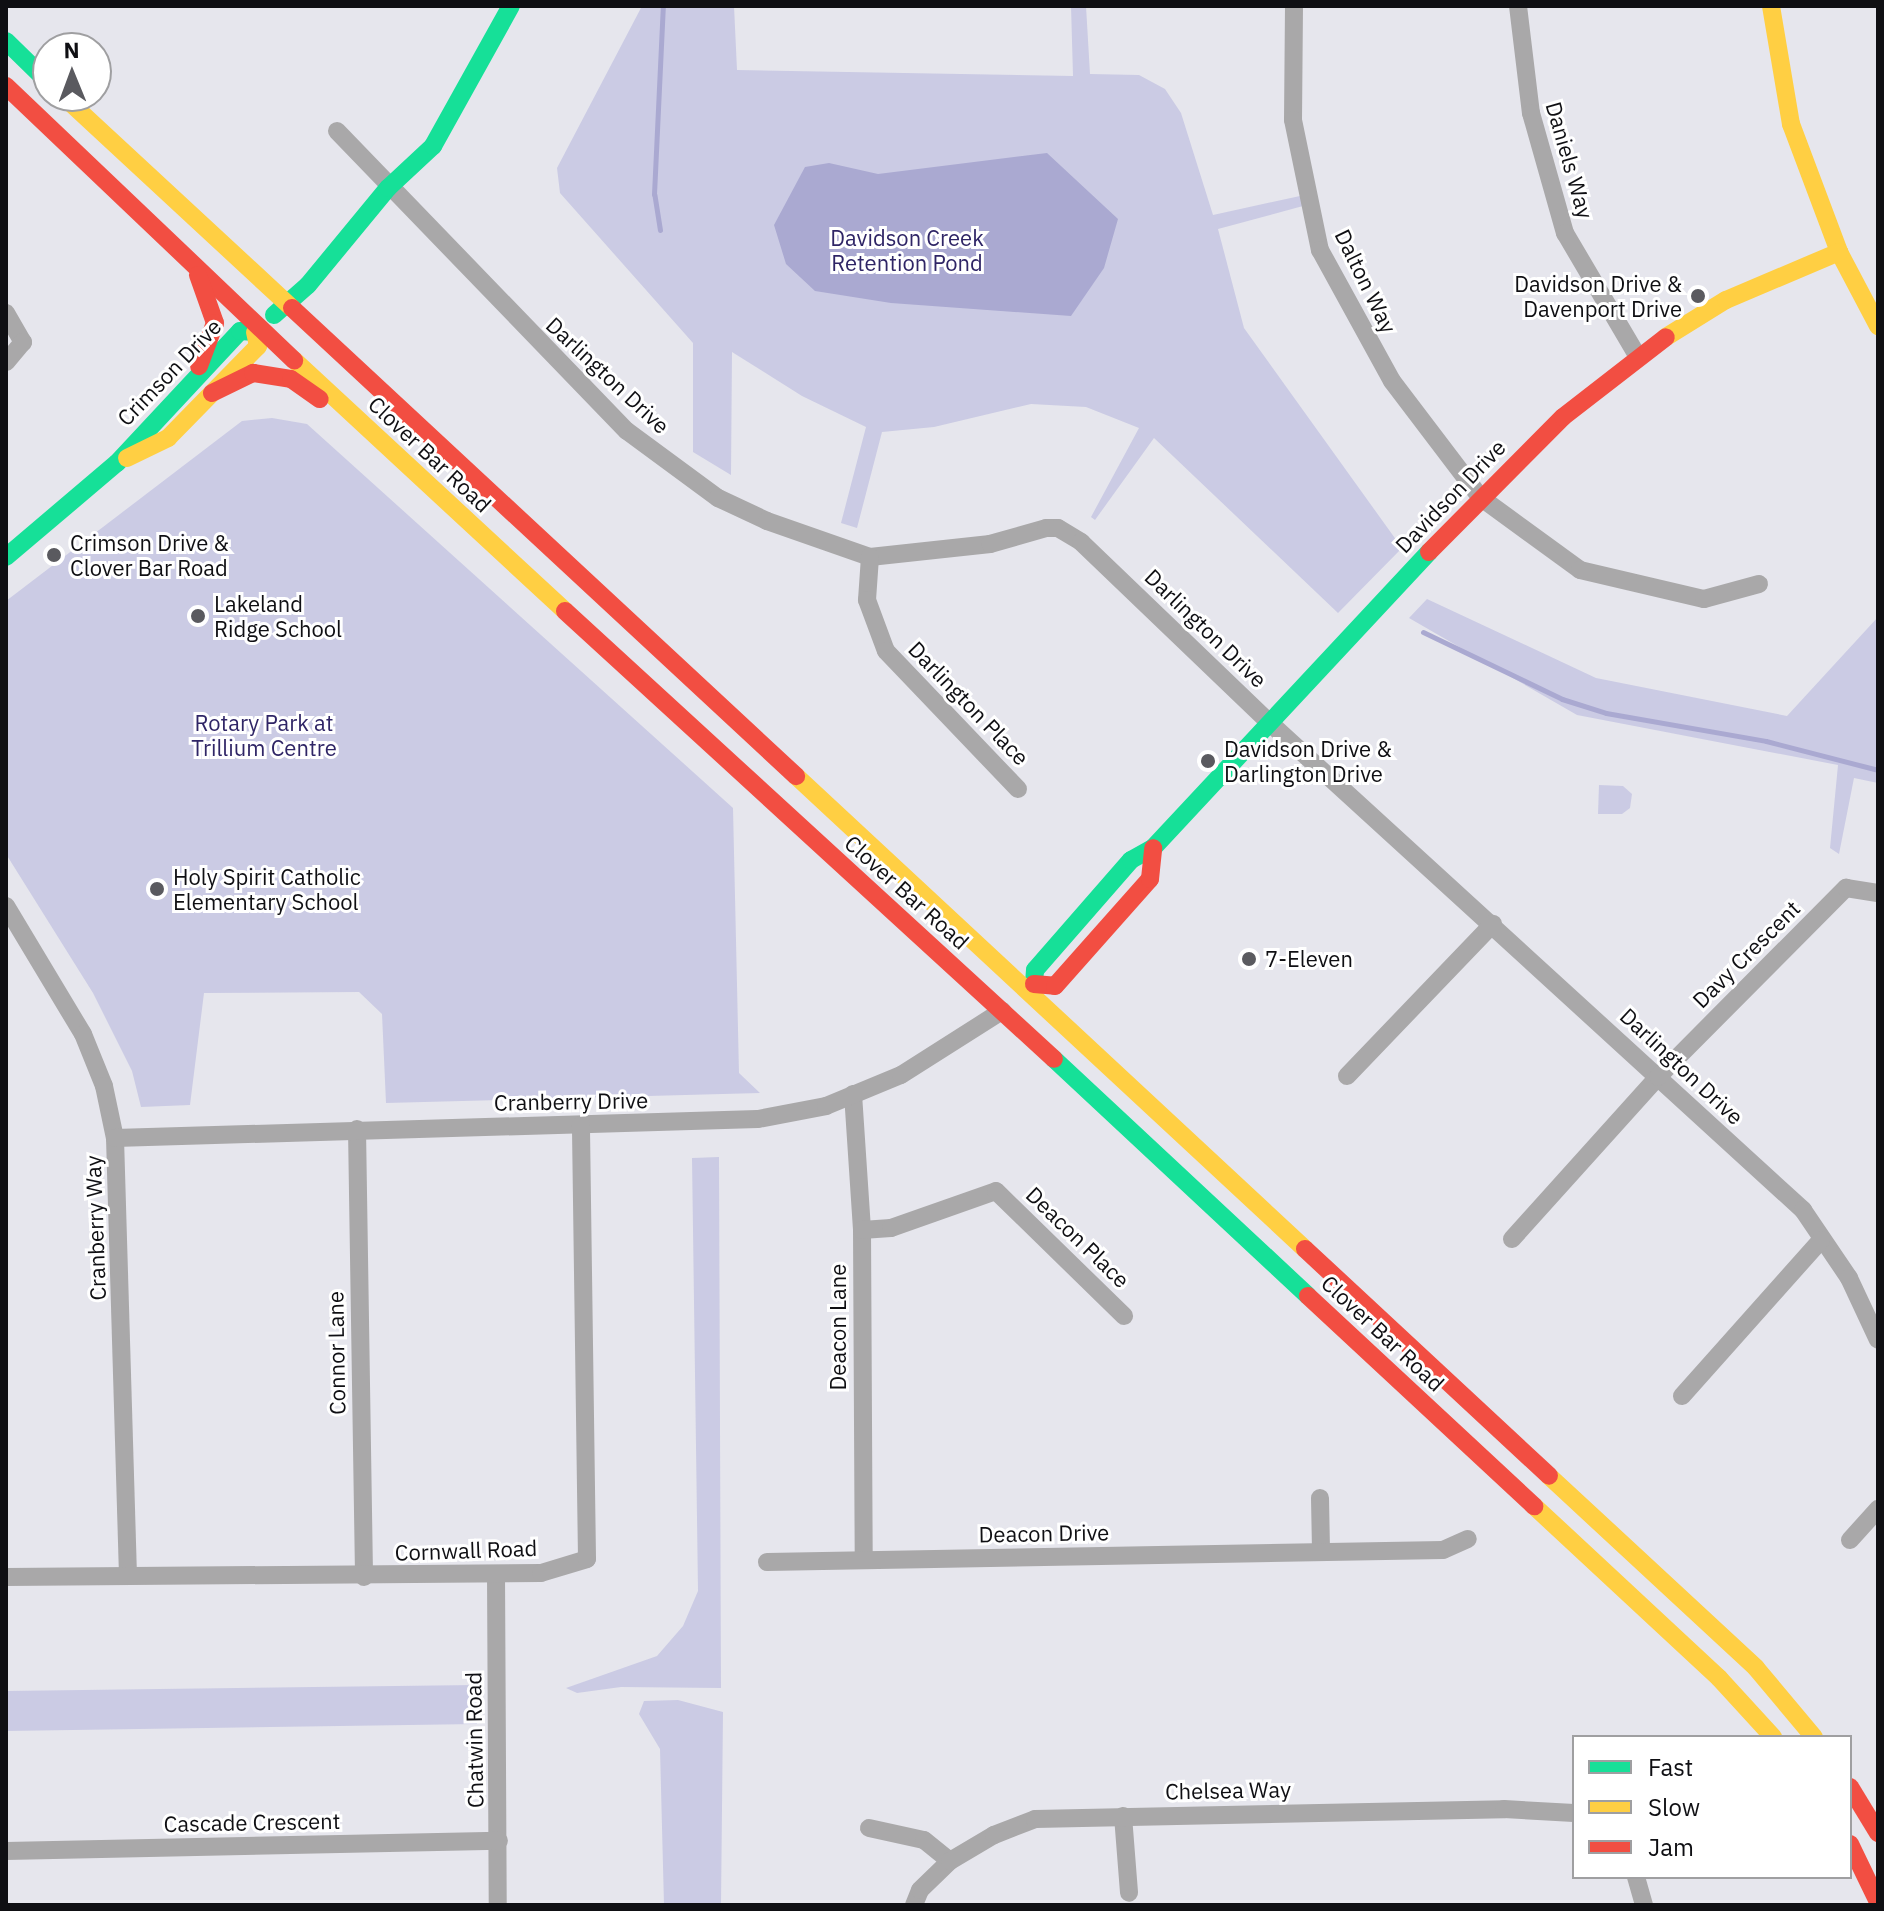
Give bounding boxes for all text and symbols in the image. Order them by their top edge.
north arrow [32,32,112,112]
text: N [63,35,80,64]
street label: Daniels Way [1541,98,1599,222]
park label: Davidson Creek Retention Pond [830,224,984,276]
street label: Dalton Way [1330,225,1402,337]
place label: Davidson Drive & Davenport Drive [1514,270,1682,322]
marker: Davidson Drive & Davenport Drive [1689,287,1707,305]
street label: Darlington Drive [541,311,675,439]
street label: Crimson Drive [111,313,227,431]
street label: Clover Bar Road [363,391,497,517]
street label: Davidson Drive [1389,434,1511,558]
place label: Crimson Drive & Clover Bar Road [70,529,229,580]
marker: Crimson Drive & Clover Bar Road [45,546,63,564]
street label: Darlington Drive [1140,563,1272,693]
place label: Lakeland Ridge School [214,590,342,642]
marker: Lakeland Ridge School [189,607,207,625]
street label: Darlington Place [903,636,1035,770]
park label: Rotary Park at Trillium Centre [191,709,337,760]
place label: Davidson Drive & Darlington Drive [1224,735,1392,786]
marker: Davidson Drive & Darlington Drive [1199,752,1217,770]
street label: Clover Bar Road [840,829,974,955]
place label: Holy Spirit Catholic Elementary School [173,863,361,914]
marker: Holy Spirit Catholic Elementary School [148,880,166,898]
street label: Davy Crescent [1687,895,1805,1013]
place label: 7-Eleven [1265,946,1353,972]
marker: 7-Eleven [1240,950,1258,968]
street label: Darlington Drive [1615,1002,1749,1130]
street label: Cranberry Drive [494,1086,648,1116]
street label: Cranberry Way [79,1155,111,1301]
street label: Deacon Place [1021,1181,1135,1293]
street label: Deacon Lane [825,1264,851,1390]
street label: Clover Bar Road [1316,1270,1450,1396]
street label: Connor Lane [322,1291,350,1415]
street label: Deacon Drive [978,1519,1110,1547]
street label: Cornwall Road [394,1534,538,1566]
street label: Chatwin Road [460,1672,488,1808]
legend [1572,1735,1852,1879]
text: Fast [1648,1751,1693,1783]
street label: Chelsea Way [1165,1776,1291,1804]
text: Slow [1648,1791,1700,1823]
street label: Cascade Crescent [163,1807,341,1837]
text: Jam [1648,1831,1694,1863]

